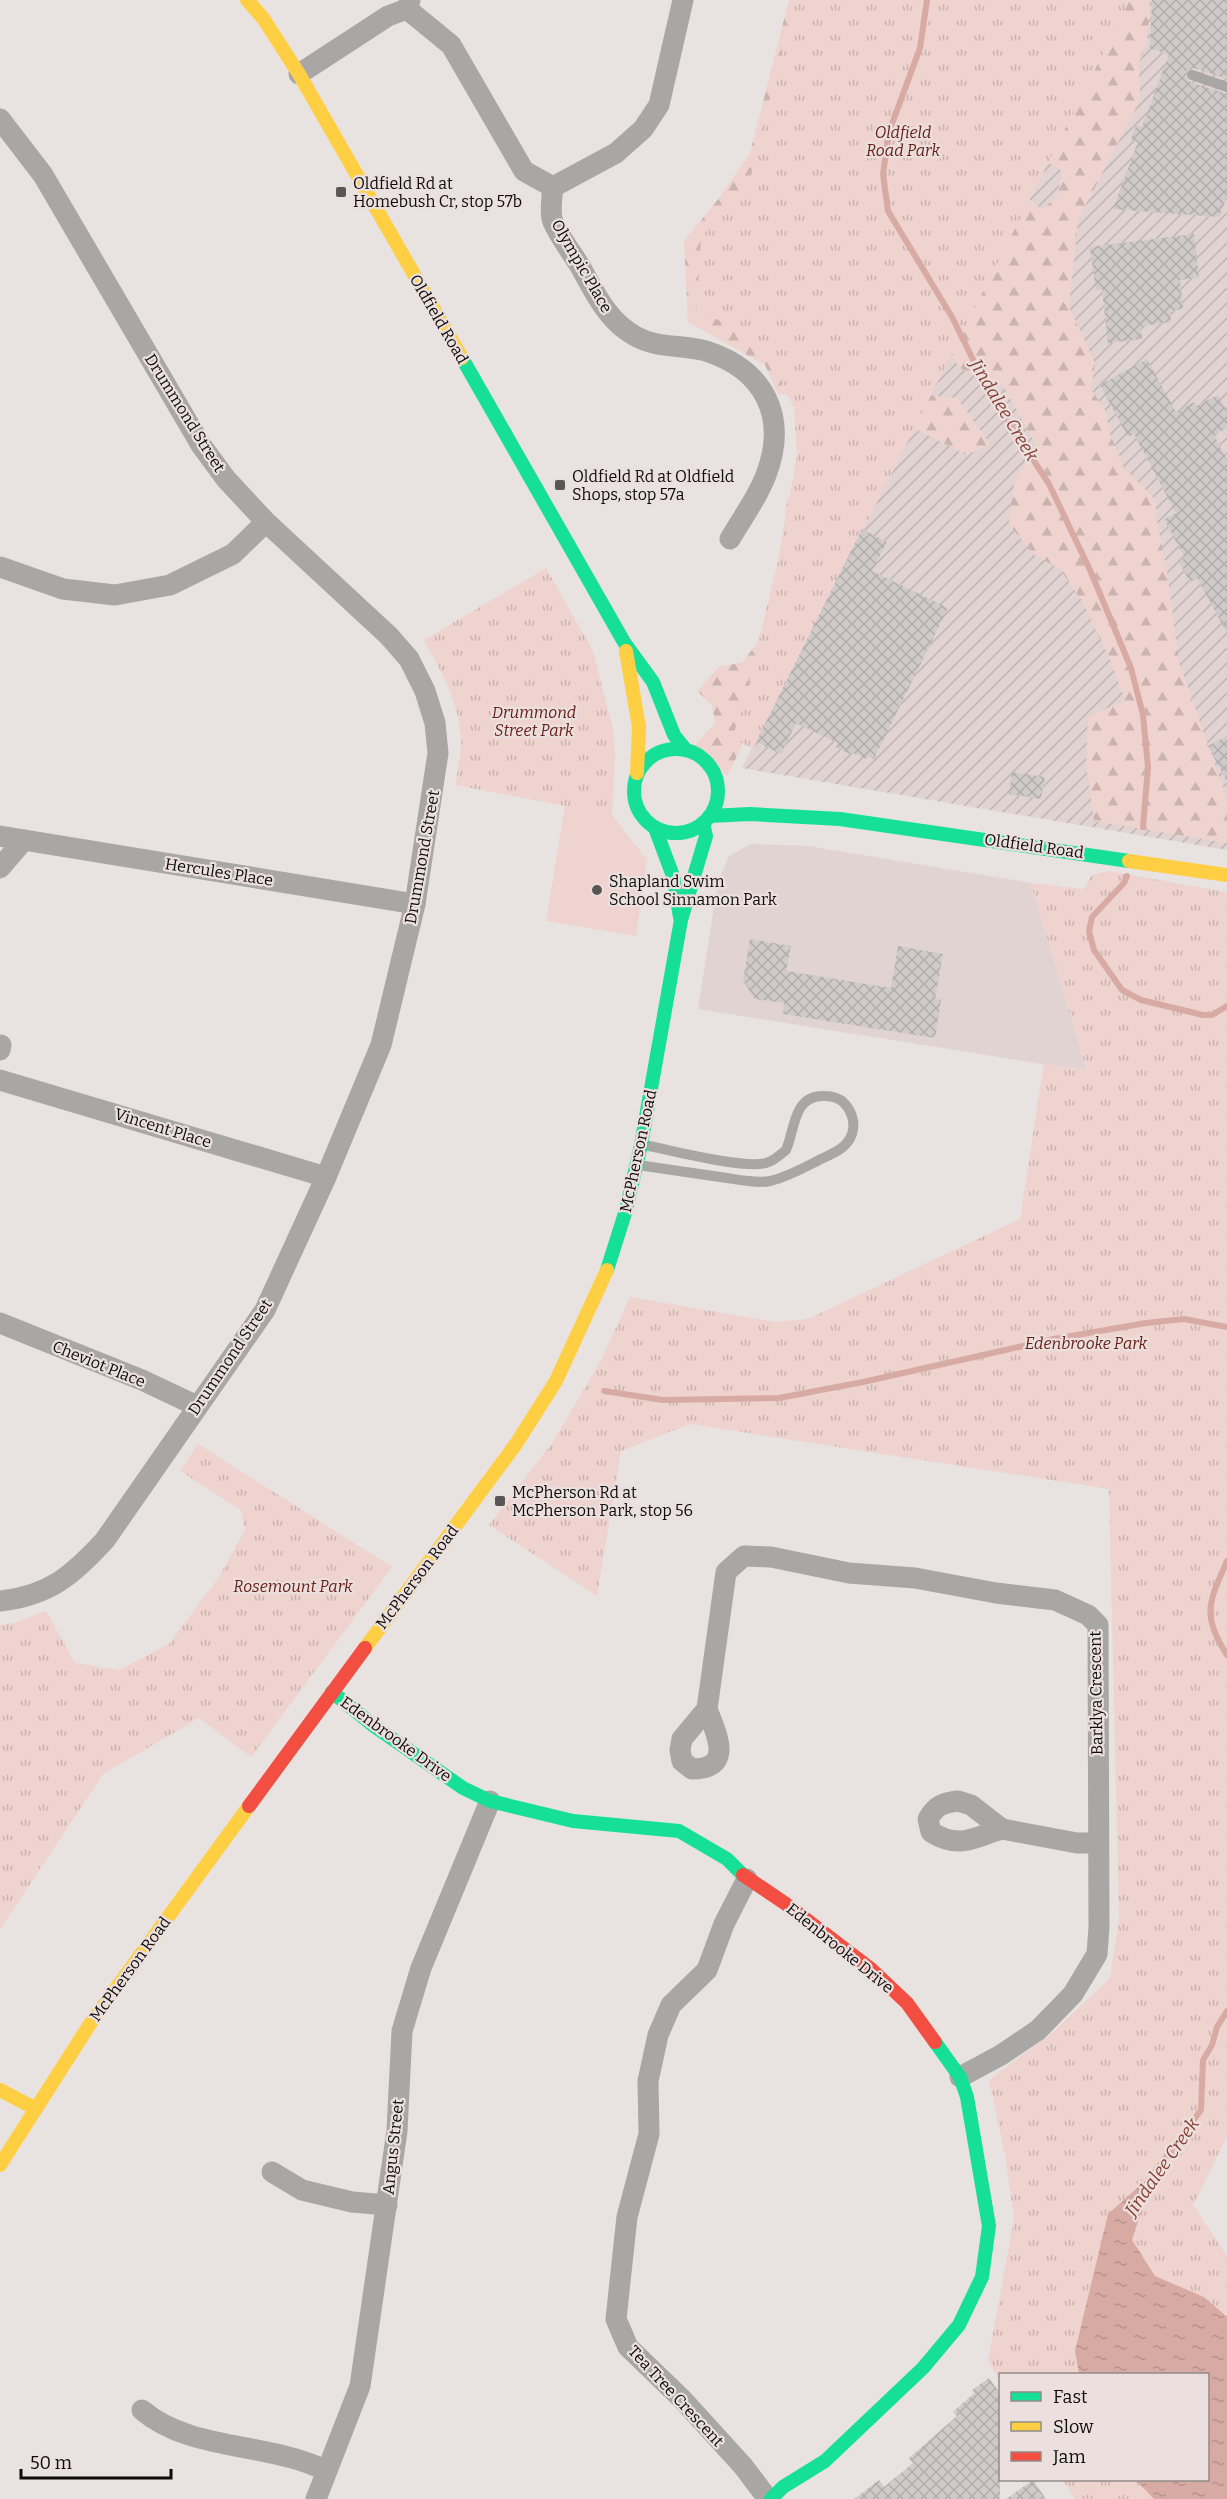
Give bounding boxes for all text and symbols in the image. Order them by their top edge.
park label: Oldfield Road Park [866,123,940,160]
place label: Oldfield Rd at Homebush Cr, stop 57b [353,174,522,211]
marker: Oldfield Rd at Homebush Cr, stop 57b [334,185,348,199]
street label: Olympic Place [548,216,616,316]
street label: Oldfield Road [406,271,472,368]
street label: Drummond Street [141,350,229,476]
water label: Jindalee Creek [964,353,1043,465]
place label: Oldfield Rd at Oldfield Shops, stop 57a [572,467,735,504]
marker: Oldfield Rd at Oldfield Shops, stop 57a [553,478,567,492]
park label: Drummond Street Park [492,703,576,740]
street label: Drummond Street [401,788,443,926]
street label: Oldfield Road [983,830,1085,862]
street label: Hercules Place [164,854,274,890]
place label: Shapland Swim School Sinnamon Park [609,872,777,909]
marker: Shapland Swim School Sinnamon Park [590,883,604,897]
street label: McPherson Road [616,1087,660,1214]
street label: Vincent Place [112,1104,214,1152]
street label: Drummond Street [184,1295,276,1419]
park label: Edenbrooke Park [1025,1334,1148,1353]
street label: Cheviot Place [50,1337,148,1391]
place label: McPherson Rd at McPherson Park, stop 56 [512,1483,693,1520]
marker: McPherson Rd at McPherson Park, stop 56 [493,1494,507,1508]
street label: McPherson Road [372,1521,462,1633]
park label: Rosemount Park [233,1577,353,1596]
street label: Barklya Crescent [1085,1630,1107,1755]
street label: Edenbrooke Drive [337,1692,455,1786]
street label: Edenbrooke Drive [783,1899,897,1997]
street label: McPherson Road [86,1912,175,2025]
street label: Angus Street [379,2098,407,2196]
water label: Jindalee Creek [1119,2113,1204,2222]
street label: Tea Tree Crescent [624,2342,728,2451]
legend [999,2373,1209,2481]
text: Fast [1053,2386,1088,2408]
text: Slow [1053,2416,1094,2438]
scale bar [21,2442,171,2480]
text: Jam [1052,2446,1086,2468]
text: 50 m [30,2452,72,2474]

